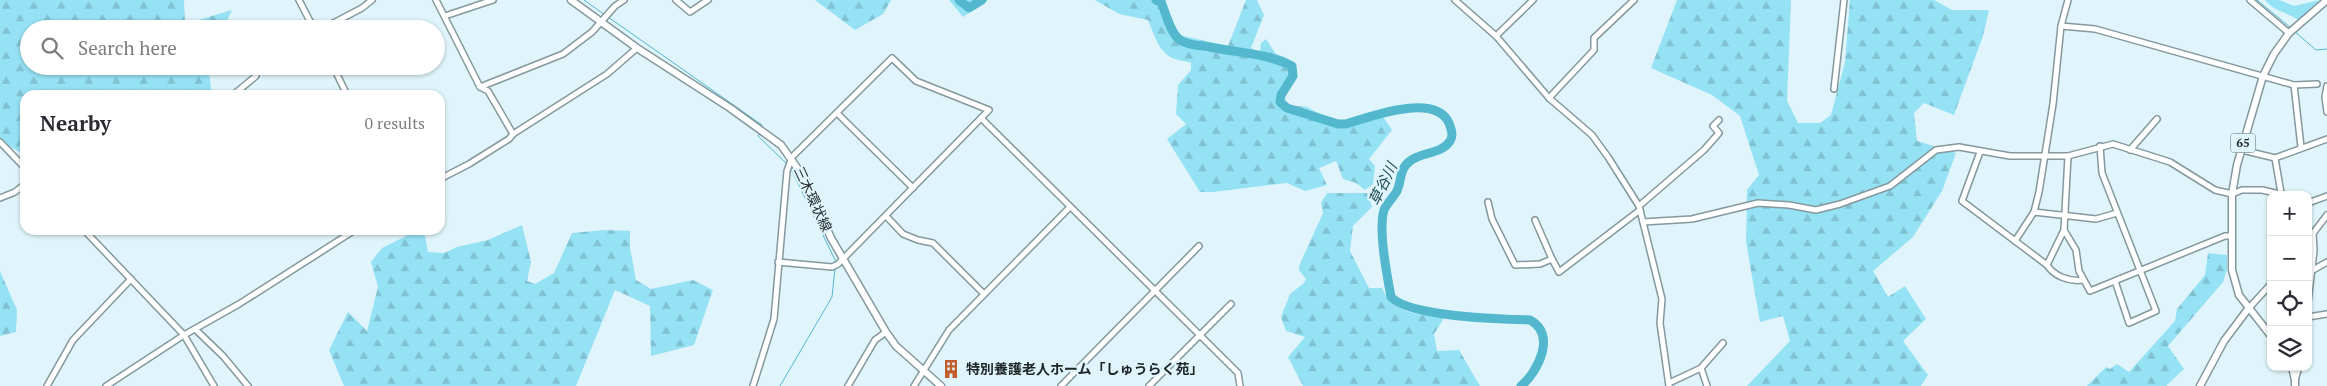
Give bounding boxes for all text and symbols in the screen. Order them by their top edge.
search box [20,20,445,75]
icon: search [38,34,66,62]
text: Search here [78,35,177,60]
text: Nearby [40,109,111,137]
text: 0 results [365,112,425,134]
road number: 65 [2230,134,2256,152]
water label: 草谷川 [1363,157,1402,208]
street label: 三木環状線 [790,163,837,235]
map controls [2267,191,2312,371]
button: + [2267,191,2312,236]
button: − [2267,236,2312,281]
button: locate [2267,281,2312,326]
button: layers [2267,326,2312,371]
building icon: 特別養護老人ホーム「しゅうらく苑」 [940,358,962,380]
place label: 特別養護老人ホーム「しゅうらく苑」 [966,359,1204,378]

